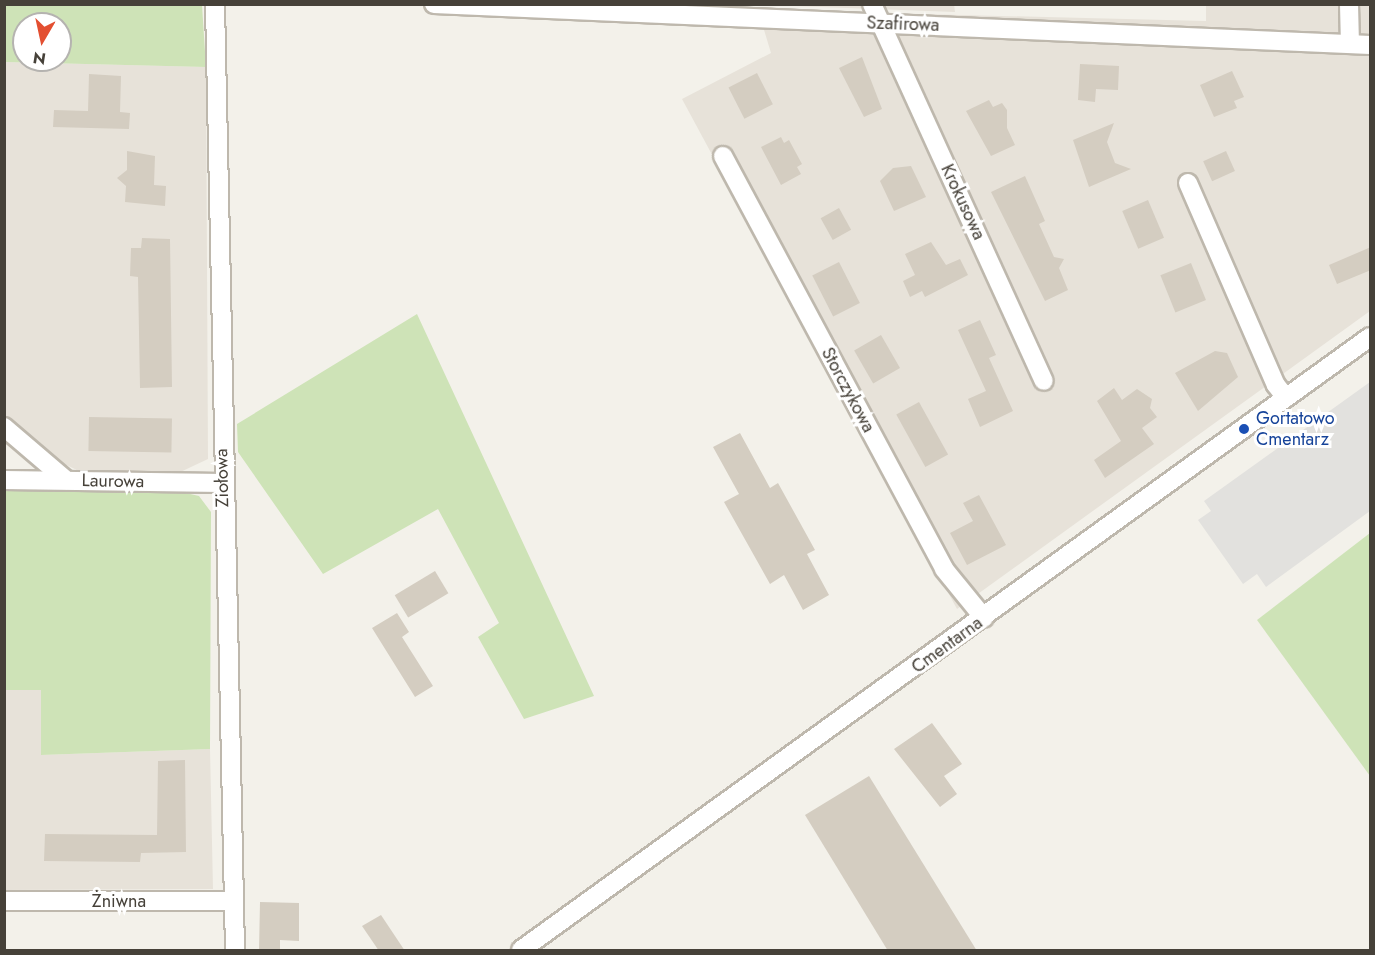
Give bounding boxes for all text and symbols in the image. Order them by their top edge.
north arrow [12,12,72,72]
street label: Szafirowa [866,12,940,36]
text: N [31,46,47,71]
street label: Krokusowa [936,161,990,243]
street label: Storczykowa [817,344,879,436]
place label: Gortatowo Cmentarz [1256,408,1335,450]
marker: Gortatowo Cmentarz [1237,422,1251,436]
street label: Ziołowa [211,448,233,508]
street label: Laurowa [82,470,144,492]
street label: Cmentarna [907,612,987,678]
street label: Żniwna [92,890,146,912]

